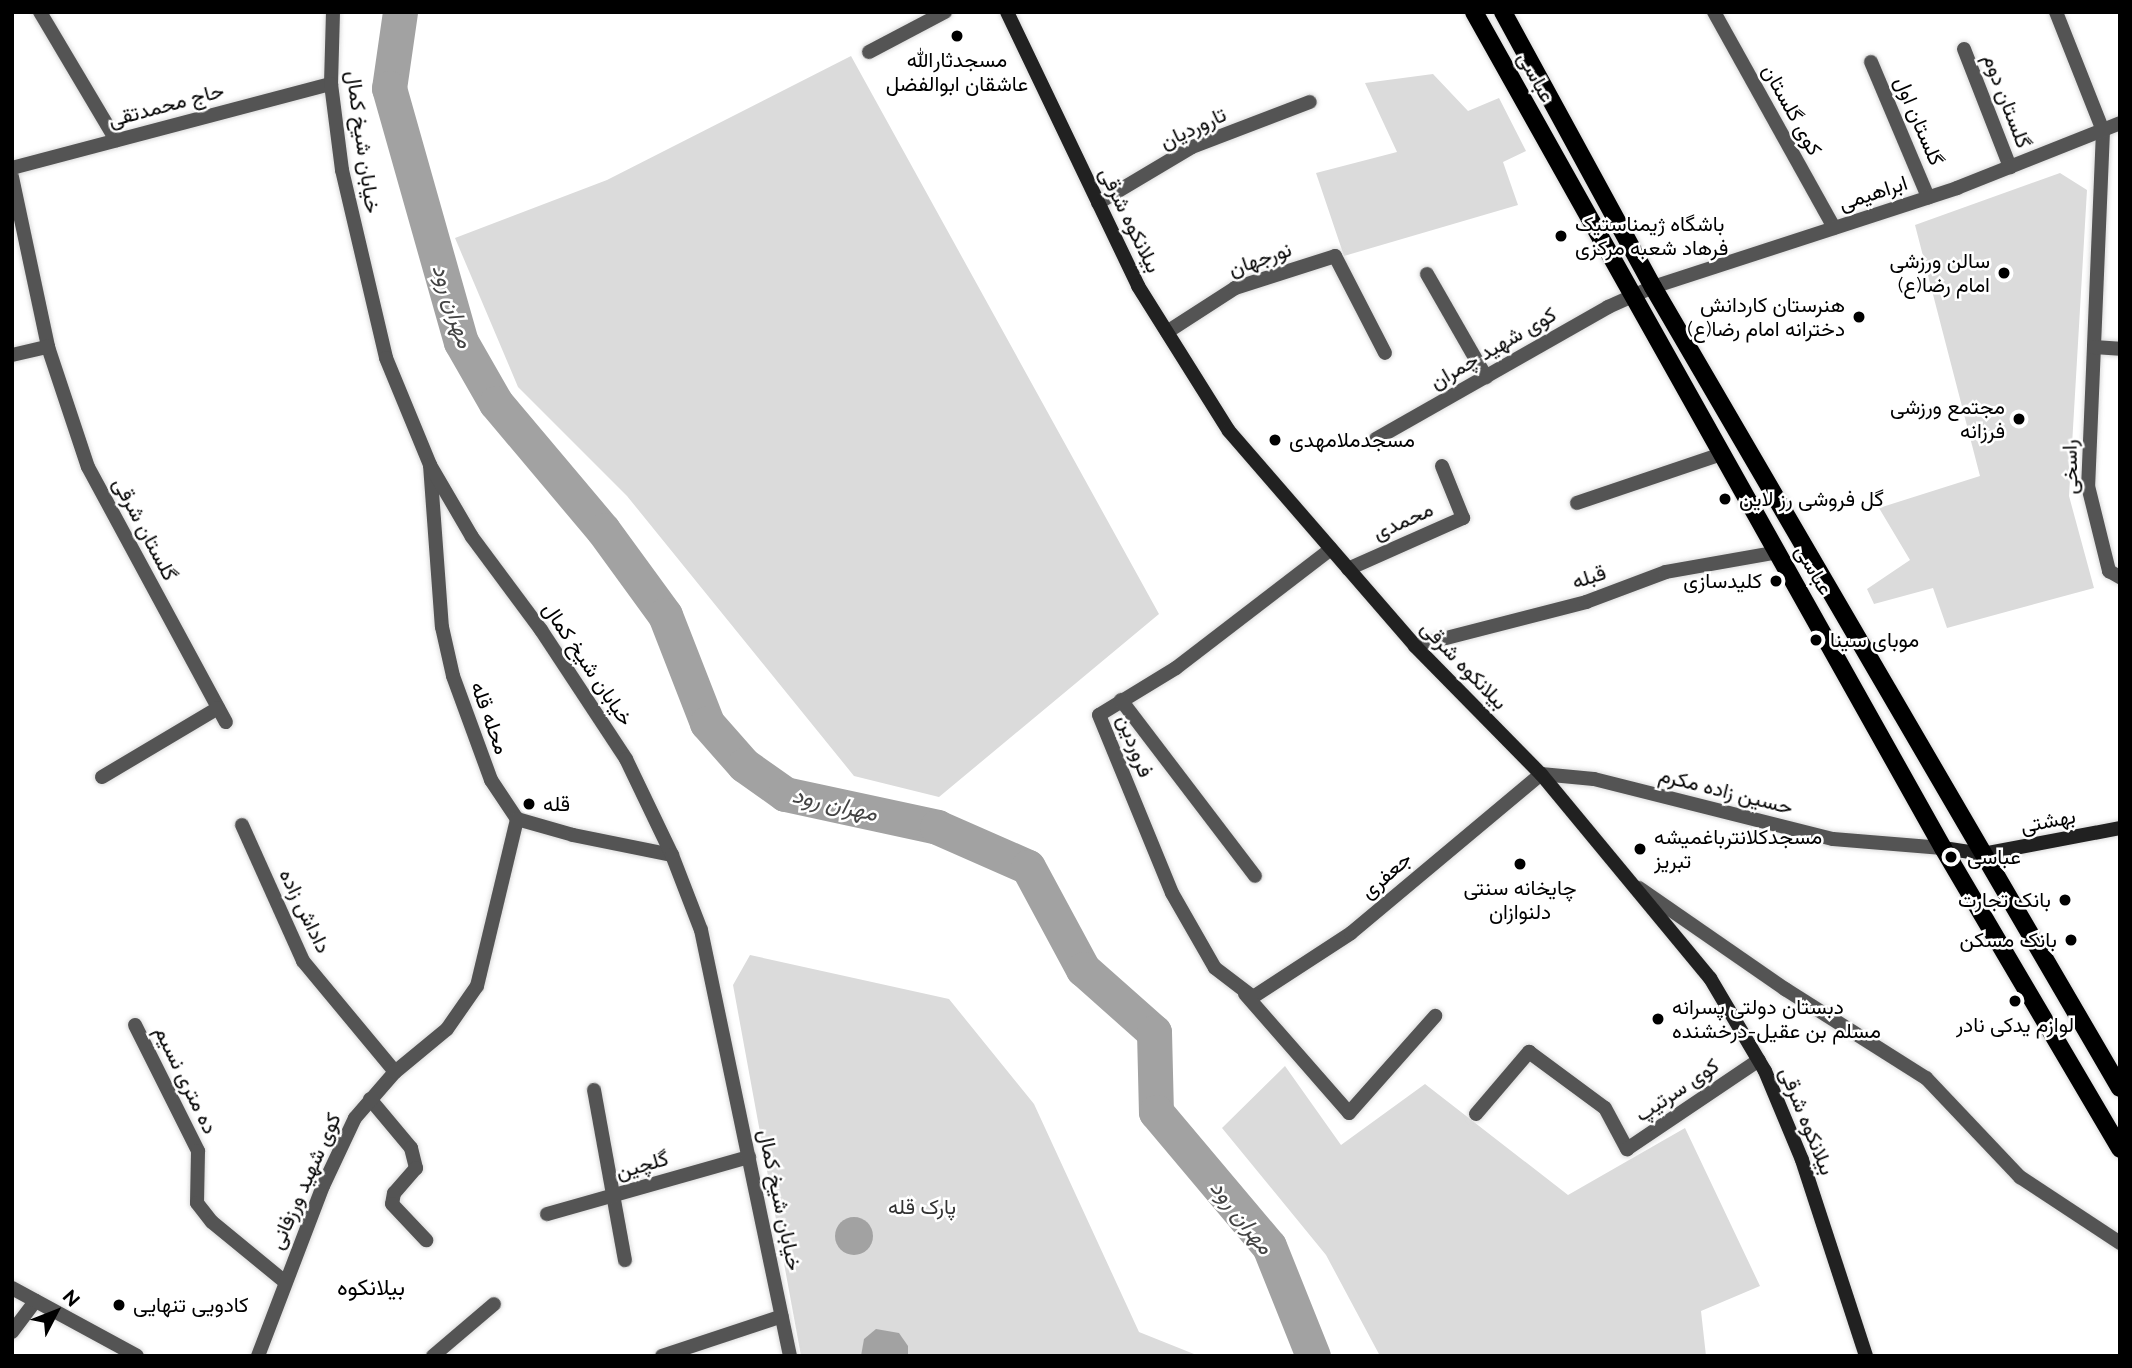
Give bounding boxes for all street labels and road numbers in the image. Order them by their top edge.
street label: عباسى [1512,47,1560,107]
street label: گلستان دوم [1978,50,2036,152]
street label: کوی گلستان [1757,60,1827,160]
street label: خیابان شیخ کمال [341,69,385,215]
street label: گلستان اول [1889,73,1949,169]
street label: حاج محمدتقی [105,77,227,133]
street label: تاروردیان [1156,102,1230,154]
street label: بیلانکوه شرقی [1094,163,1166,277]
street label: ابراهیمی [1835,170,1911,216]
street label: نورجهان [1225,236,1295,282]
street label: کوی شهید چمران [1425,302,1561,394]
street label: راسخی [2057,439,2083,495]
street label: گلستان شرقی [107,473,183,585]
street label: محمدی [1369,497,1437,545]
street label: عباسى [1790,540,1838,600]
street label: قبله [1569,560,1609,594]
street label: خیابان شیخ کمال [537,597,639,731]
street label: بیلانکوه شرقی [1415,615,1513,715]
street label: محله قله [465,678,515,758]
street label: فروردین [1112,711,1158,781]
street label: حسین زاده مکرم [1656,762,1796,820]
street label: بهشتی [2018,803,2078,839]
street label: جعفری [1355,846,1417,904]
street label: داداش زاده [274,865,336,957]
street label: ده متری نسیم [149,1022,223,1138]
street label: کوی سرتیپ [1630,1053,1724,1127]
street label: بیلانکوه شرقی [1774,1063,1840,1179]
street label: کوی شهید ورزفانی [264,1109,346,1253]
street label: خیابان شیخ کمال [753,1127,807,1273]
street label: گلچین [613,1145,671,1185]

